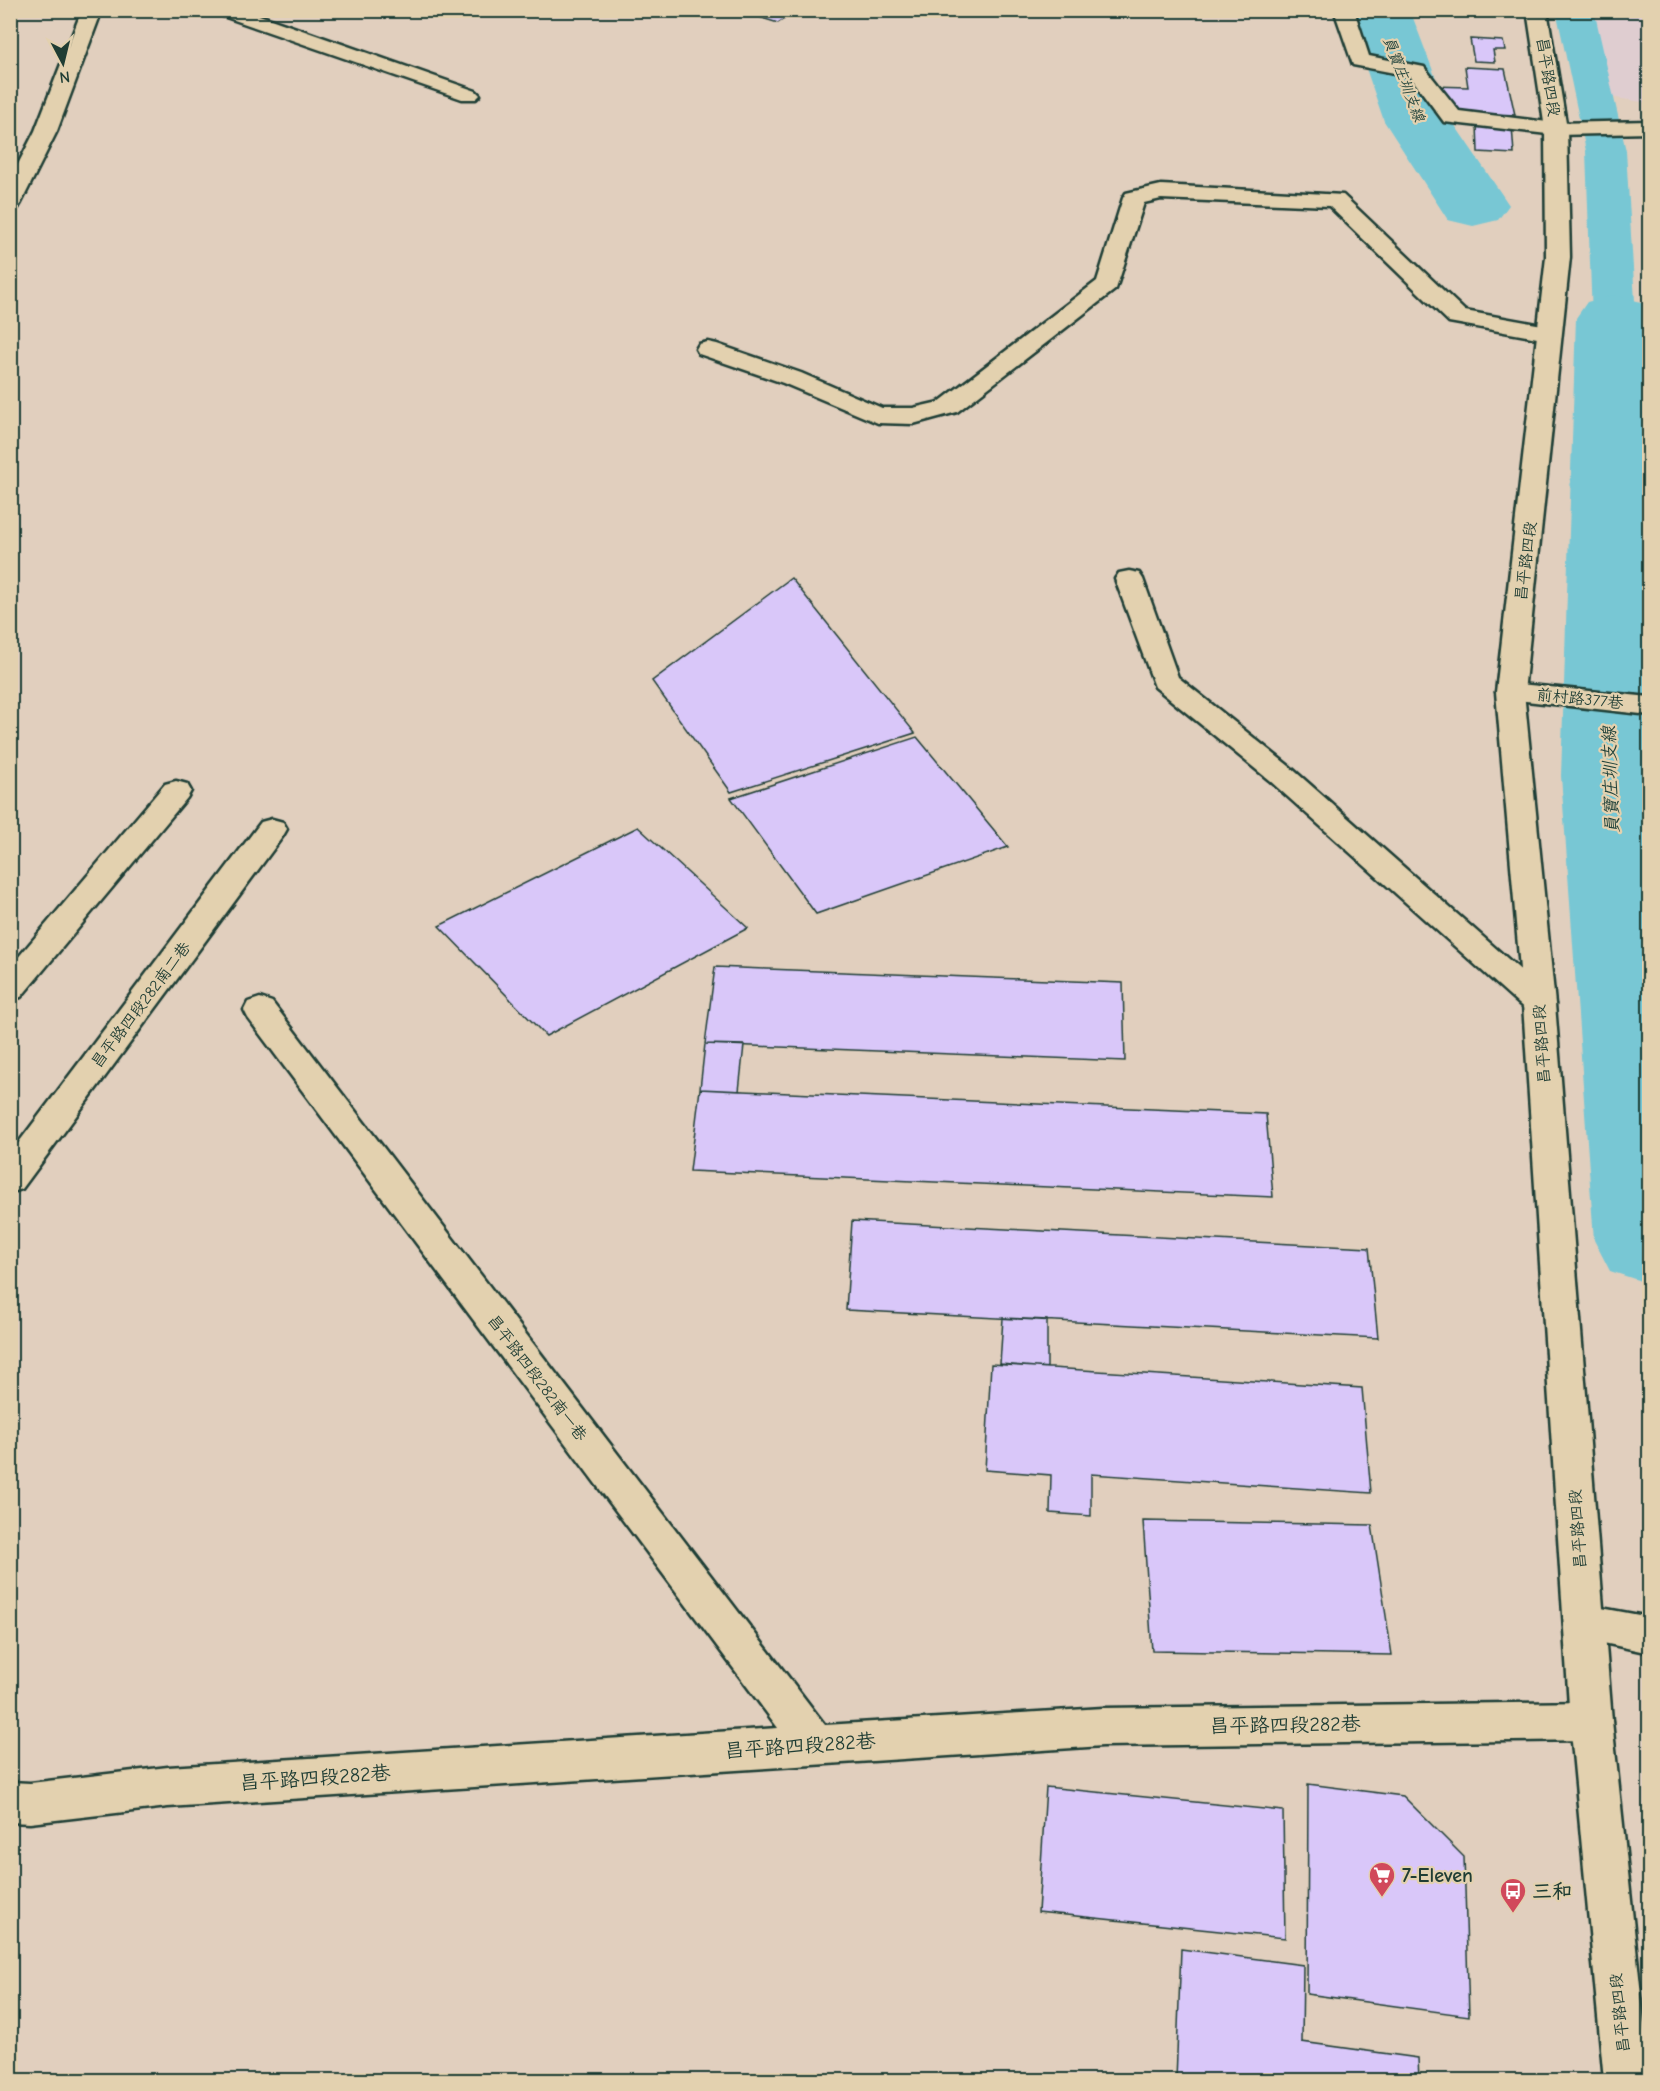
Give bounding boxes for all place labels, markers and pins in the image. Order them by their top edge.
supermarket icon: 7-Eleven [1367,1860,1397,1898]
place label: 7-Eleven [1402,1864,1473,1887]
bus stop icon: 三和 [1498,1876,1528,1914]
place label: 三和 [1532,1880,1572,1903]

